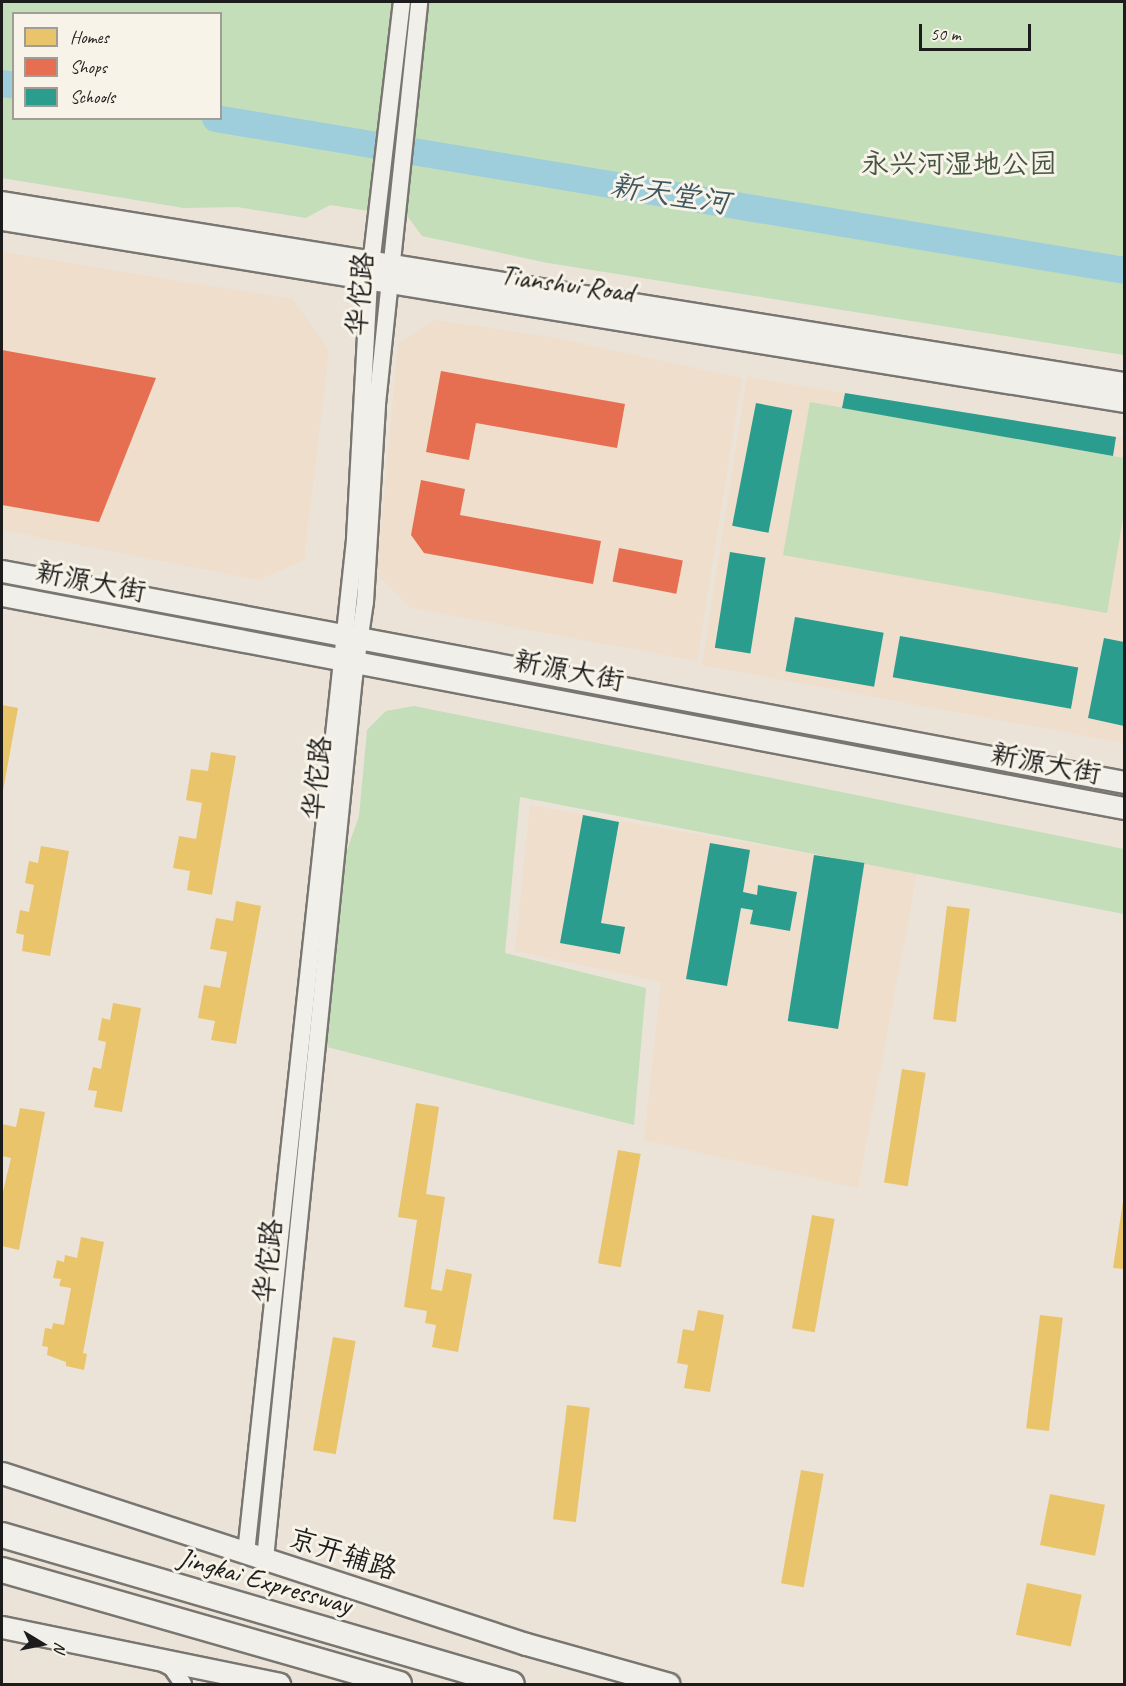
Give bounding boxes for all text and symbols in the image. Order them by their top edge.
legend [12,12,222,120]
scale bar [922,12,1034,50]
text: 50 m [930,23,961,45]
text: Homes [70,26,109,48]
text: Shops [70,56,107,78]
text: Schools [70,86,115,108]
park label: 永兴河湿地公园 [861,147,1057,181]
water label: 新天堂河 [608,167,732,221]
street label: 华佗路 [340,251,380,337]
street label: Tianshui Road [499,258,635,310]
street label: 新源大街 [33,555,149,609]
street label: 新源大街 [511,644,627,698]
street label: 华佗路 [296,734,338,822]
street label: 新源大街 [988,737,1104,791]
street label: 华佗路 [247,1217,289,1305]
street label: 京开辅路 [285,1521,401,1587]
street label: Jingkai Expressway [174,1540,356,1622]
north arrow [12,1614,72,1674]
text: N [49,1641,70,1654]

